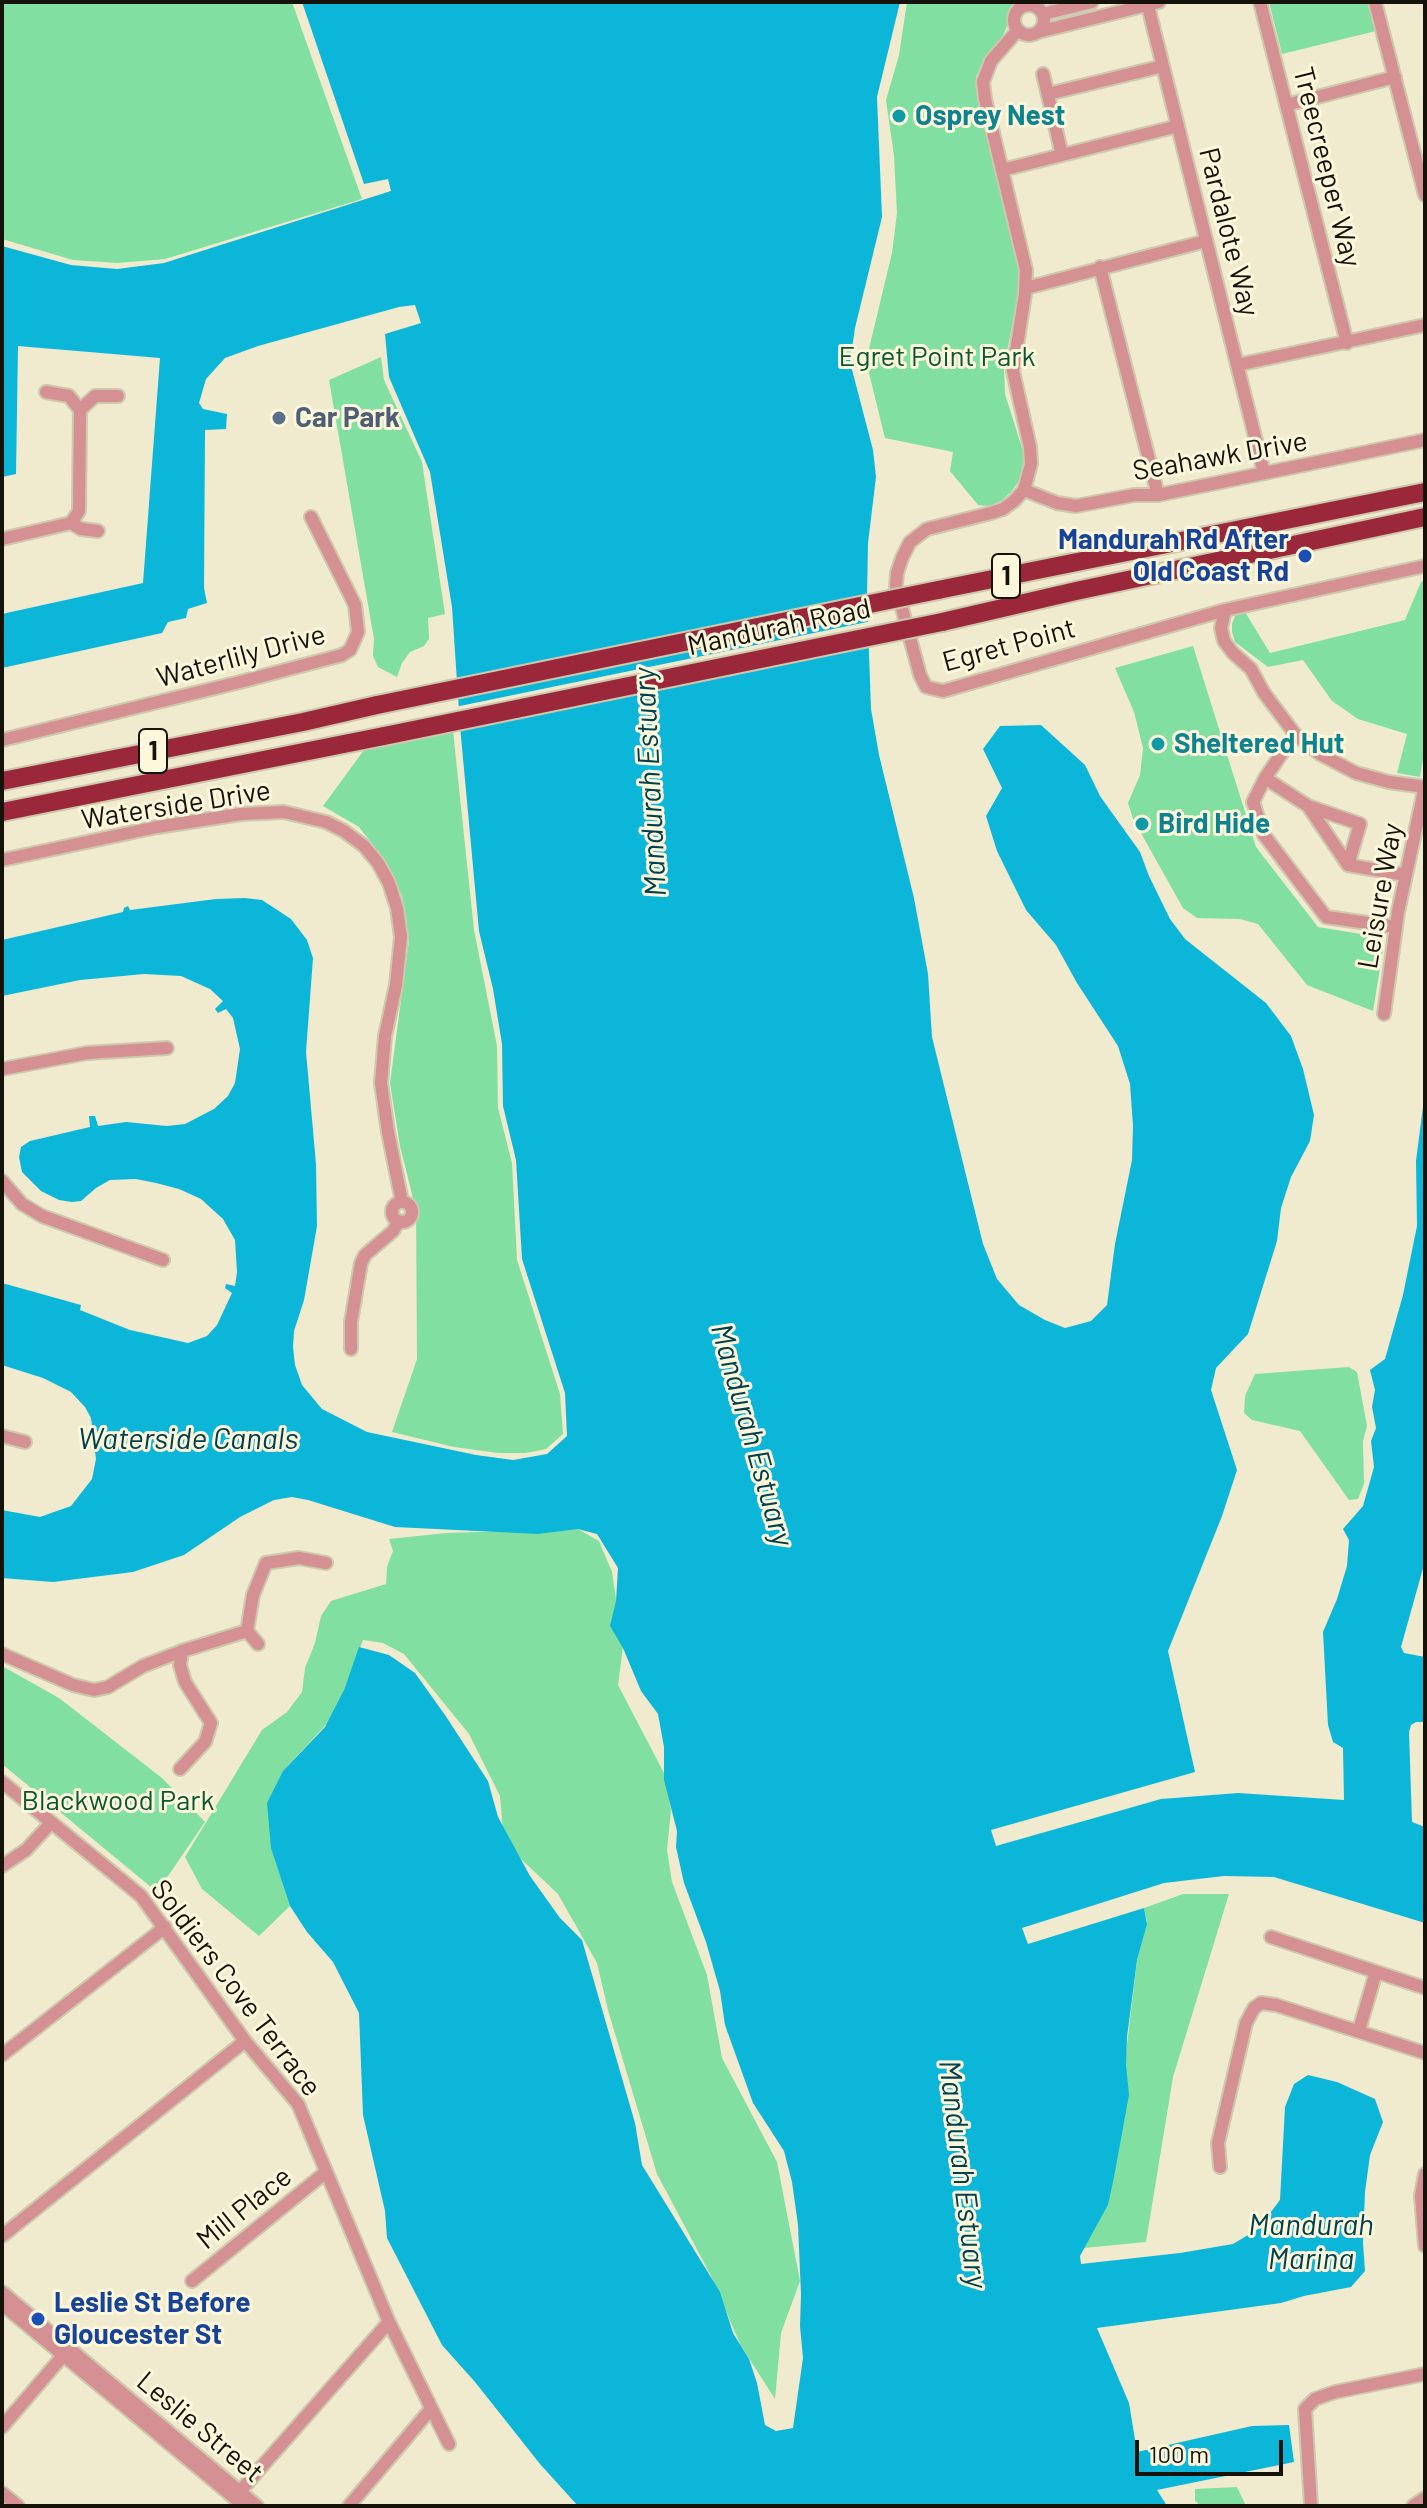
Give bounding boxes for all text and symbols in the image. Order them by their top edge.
street label: Treecreeper Way [1286,63,1368,271]
place label: Osprey Nest [915,99,1065,133]
marker: Osprey Nest [890,107,908,125]
street label: Pardalote Way [1192,144,1266,320]
park label: Egret Point Park [839,340,1035,374]
place label: Car Park [295,401,400,435]
marker: Car Park [270,409,288,427]
street label: Seahawk Drive [1130,424,1310,488]
place label: Mandurah Rd After Old Coast Rd [1058,523,1289,589]
marker: Mandurah Rd After Old Coast Rd [1296,547,1314,565]
road number: 1 [992,554,1020,598]
street label: Mandurah Road [684,591,874,663]
street label: Egret Point [939,611,1079,679]
street label: Waterlily Drive [153,617,329,695]
water label: Mandurah Estuary [626,666,674,898]
place label: Sheltered Hut [1174,727,1344,761]
road number: 1 [139,729,167,773]
marker: Sheltered Hut [1149,735,1167,753]
street label: Waterside Drive [79,773,273,837]
place label: Bird Hide [1158,807,1270,841]
marker: Bird Hide [1133,815,1151,833]
street label: Leisure Way [1351,821,1409,971]
water label: Mandurah Estuary [703,1320,801,1550]
water label: Waterside Canals [78,1421,298,1457]
park label: Blackwood Park [21,1784,215,1818]
street label: Soldiers Cove Terrace [144,1873,328,2103]
water label: Mandurah Estuary [931,2058,995,2290]
street label: Mill Place [190,2160,298,2256]
water label: Mandurah Marina [1248,2207,1374,2278]
place label: Leslie St Before Gloucester St [54,2286,250,2352]
marker: Leslie St Before Gloucester St [29,2310,47,2328]
street label: Leslie Street [130,2364,270,2490]
scale bar [1139,2424,1287,2474]
text: 100 m [1149,2439,1209,2468]

